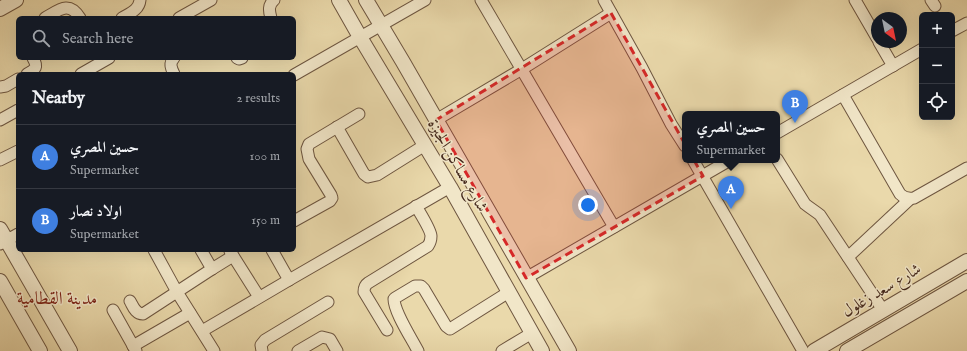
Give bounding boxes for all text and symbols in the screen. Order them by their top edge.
north arrow [871,12,907,48]
map controls [919,12,955,120]
button: + [919,12,955,48]
search box [16,16,296,60]
icon: search [30,27,52,49]
text: Search here [62,29,133,48]
button: − [919,48,955,84]
button: locate [919,84,955,120]
text: Nearby [32,88,85,109]
text: 2 results [236,90,280,107]
pin: B [782,90,808,123]
popup [682,111,780,163]
street label: شارع مساكن الجيزة [421,116,492,217]
text: حسين المصري [696,118,766,137]
text: حسين المصري [70,138,139,157]
text: Supermarket [696,142,765,159]
text: A [41,148,49,165]
text: 100 m [250,148,280,165]
text: Supermarket [70,162,139,179]
pin: A [718,176,744,209]
your location [578,195,598,215]
text: اولاد نصار [70,202,122,221]
text: B [41,212,49,229]
text: 150 m [251,212,280,229]
text: Supermarket [70,226,139,243]
street label: شارع سعد زغلول [839,260,926,324]
district label: مدينة القطامية [17,288,97,311]

